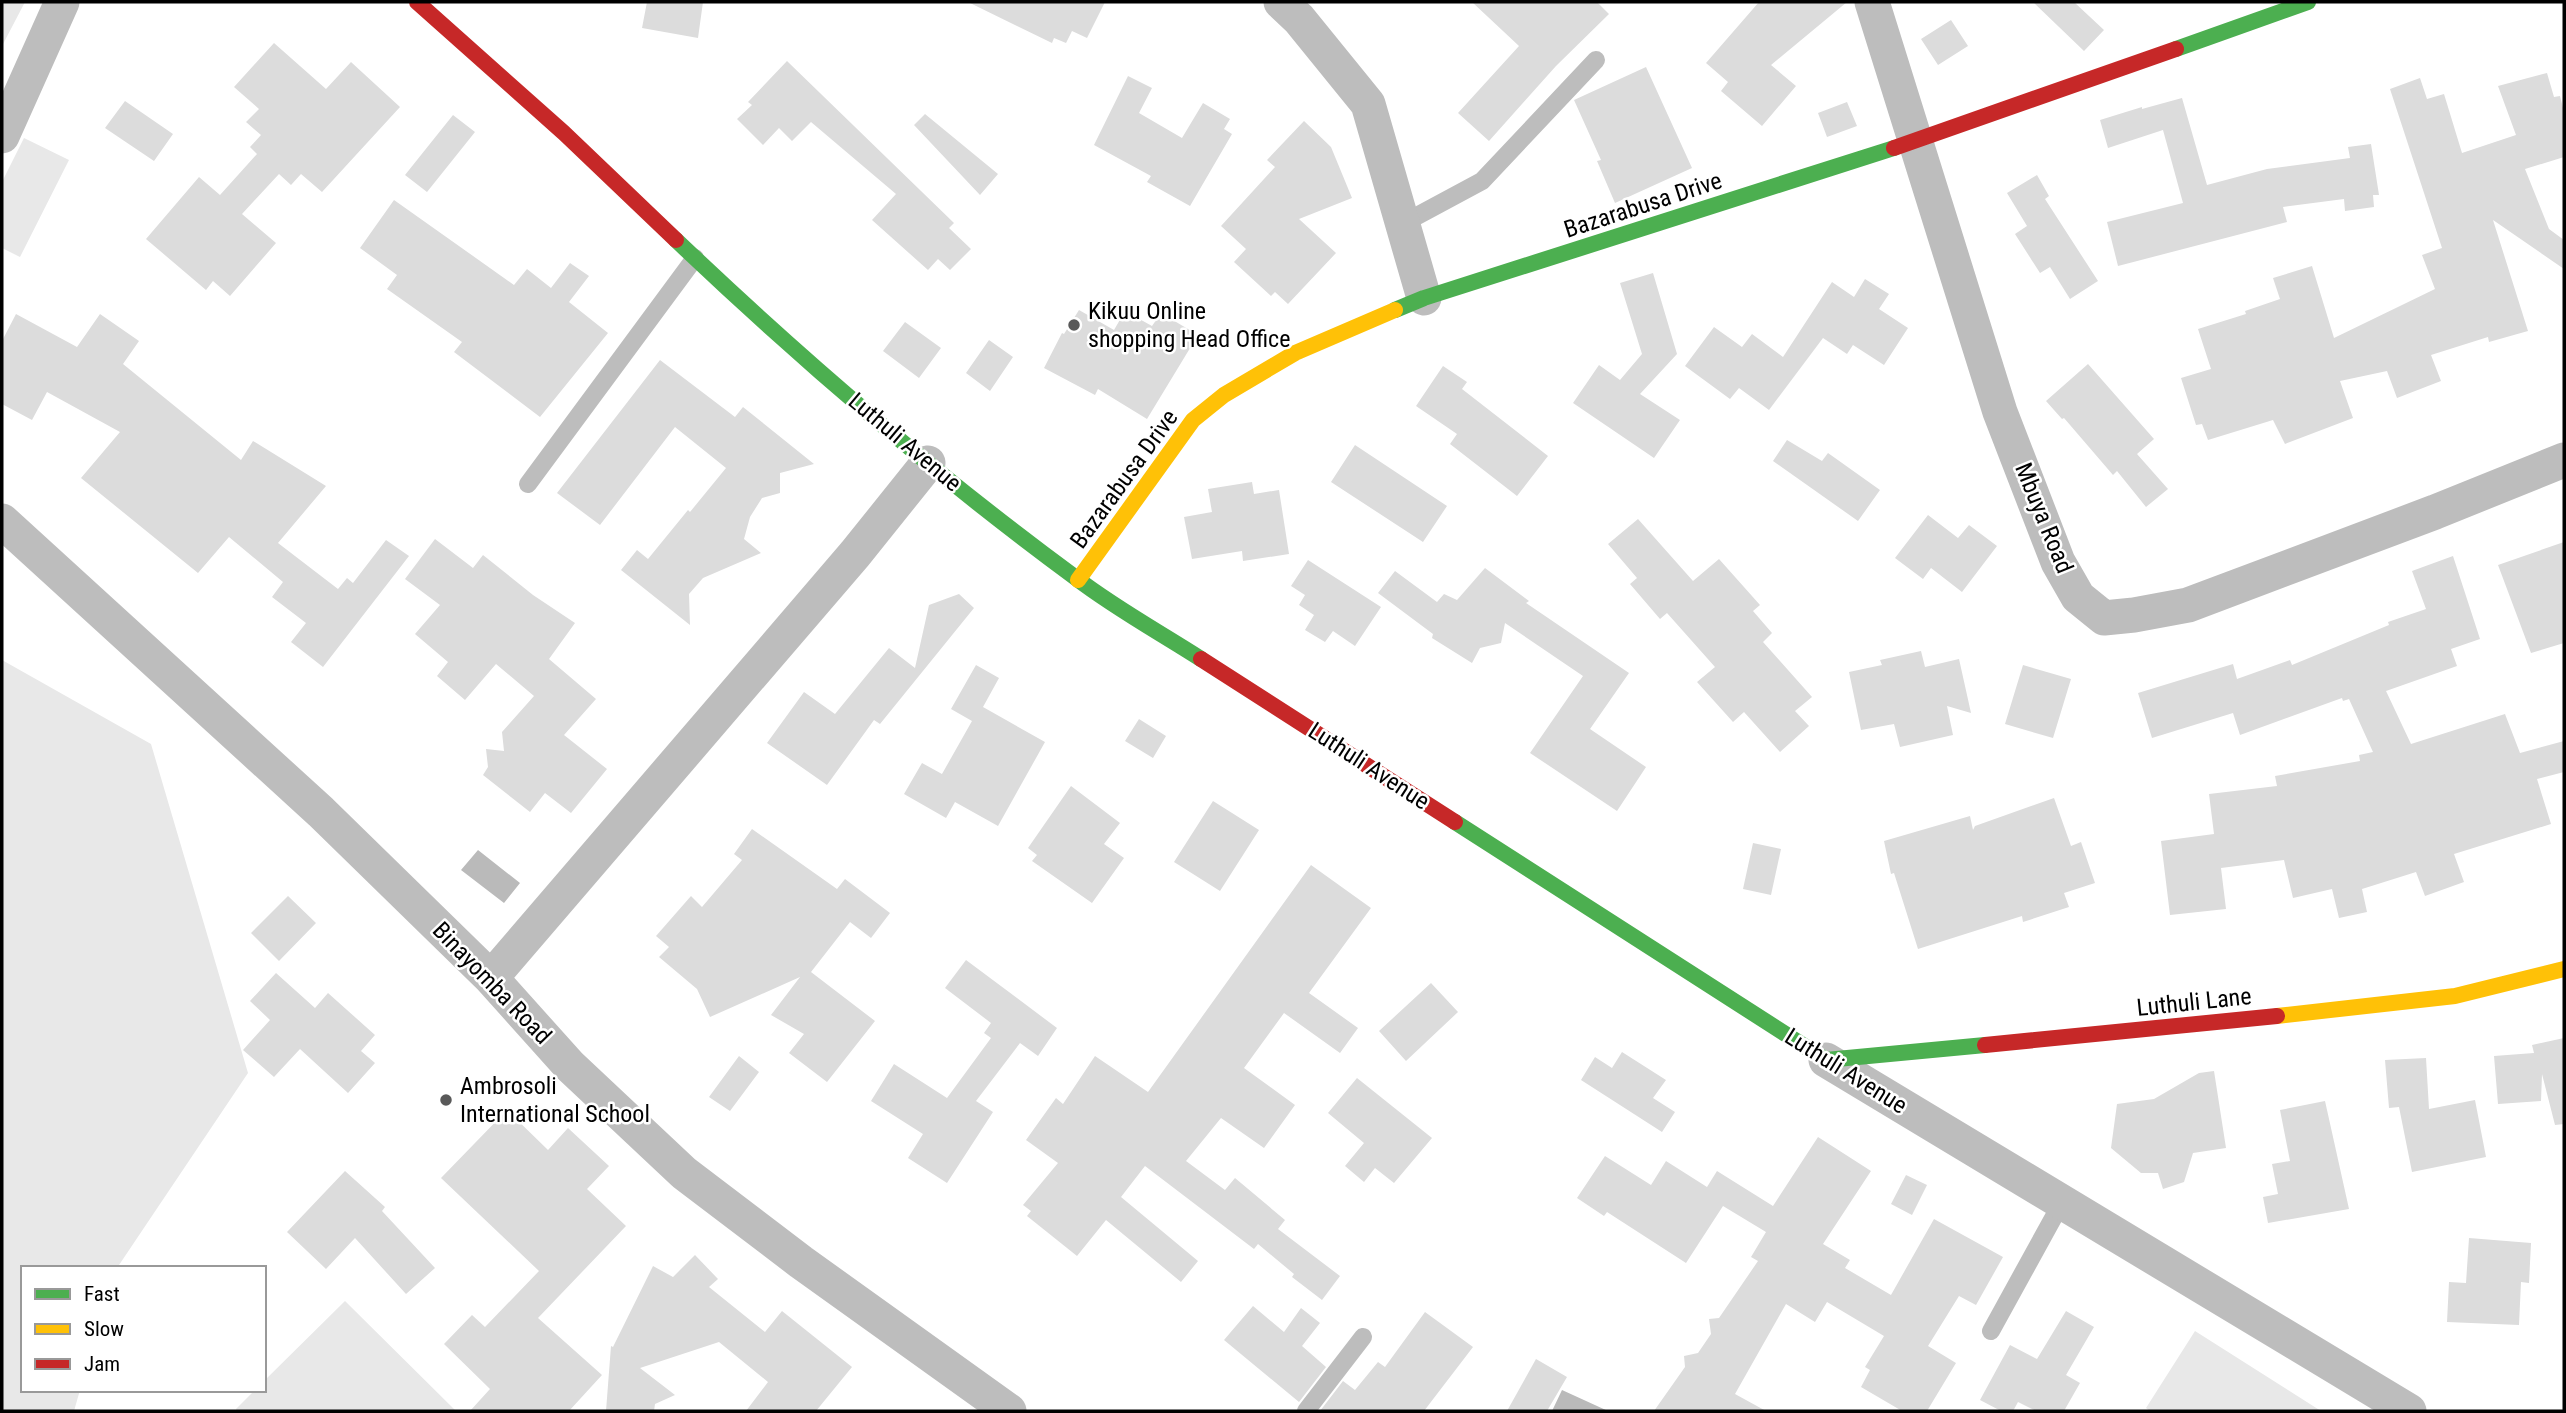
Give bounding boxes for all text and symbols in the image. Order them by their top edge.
street label: Bazarabusa Drive [1561,166,1725,244]
place label: Kikuu Online shopping Head Office [1088,297,1290,353]
marker: Kikuu Online shopping Head Office [1066,317,1082,333]
street label: Luthuli Avenue [843,387,967,497]
street label: Bazarabusa Drive [1064,404,1184,554]
street label: Mbuya Road [2009,459,2079,577]
street label: Luthuli Avenue [1303,717,1435,815]
street label: Binayomba Road [427,916,557,1050]
street label: Luthuli Lane [2135,982,2253,1022]
street label: Luthuli Avenue [1780,1022,1912,1120]
place label: Ambrosoli International School [460,1072,650,1128]
marker: Ambrosoli International School [438,1092,454,1108]
legend [21,1266,266,1392]
text: Fast [84,1282,120,1306]
text: Slow [84,1317,124,1341]
text: Jam [84,1352,120,1376]

